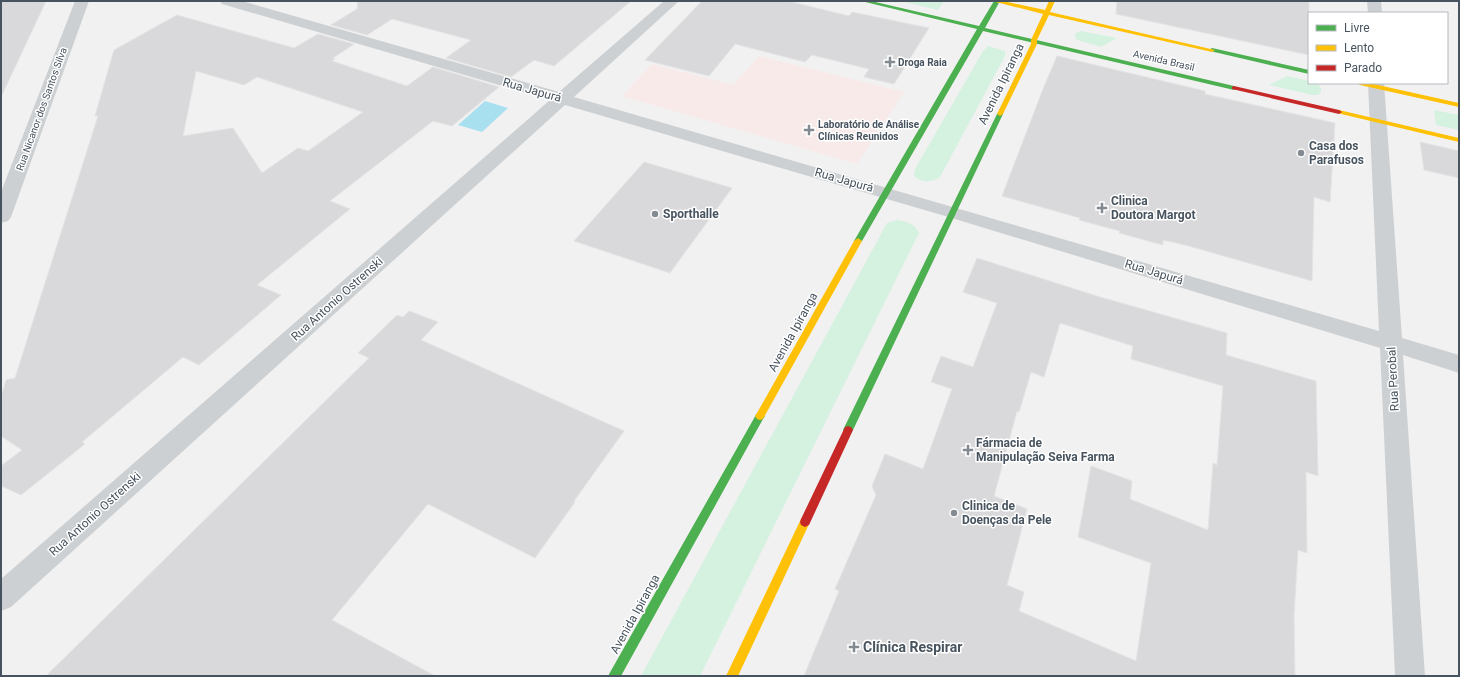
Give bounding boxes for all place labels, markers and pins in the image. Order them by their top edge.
marker: Droga Raia [885,57,895,67]
place label: Droga Raia [898,57,948,68]
place label: Laboratório de Análise Clínicas Reunidos [818,119,920,142]
marker: Laboratório de Análise Clínicas Reunidos [803,124,815,136]
place label: Casa dos Parafusos [1309,139,1364,167]
marker: Casa dos Parafusos [1296,148,1306,158]
place label: Clinica Doutora Margot [1111,194,1195,222]
marker: Clinica Doutora Margot [1096,202,1108,214]
place label: Sporthalle [663,207,719,221]
marker: Sporthalle [650,209,660,219]
place label: Fármacia de Manipulação Seiva Farma [976,436,1115,464]
marker: Fármacia de Manipulação Seiva Farma [963,445,973,455]
place label: Clinica de Doenças da Pele [962,499,1052,527]
marker: Clinica de Doenças da Pele [949,508,959,518]
place label: Clínica Respirar [863,639,962,655]
marker: Clínica Respirar [848,641,860,653]

